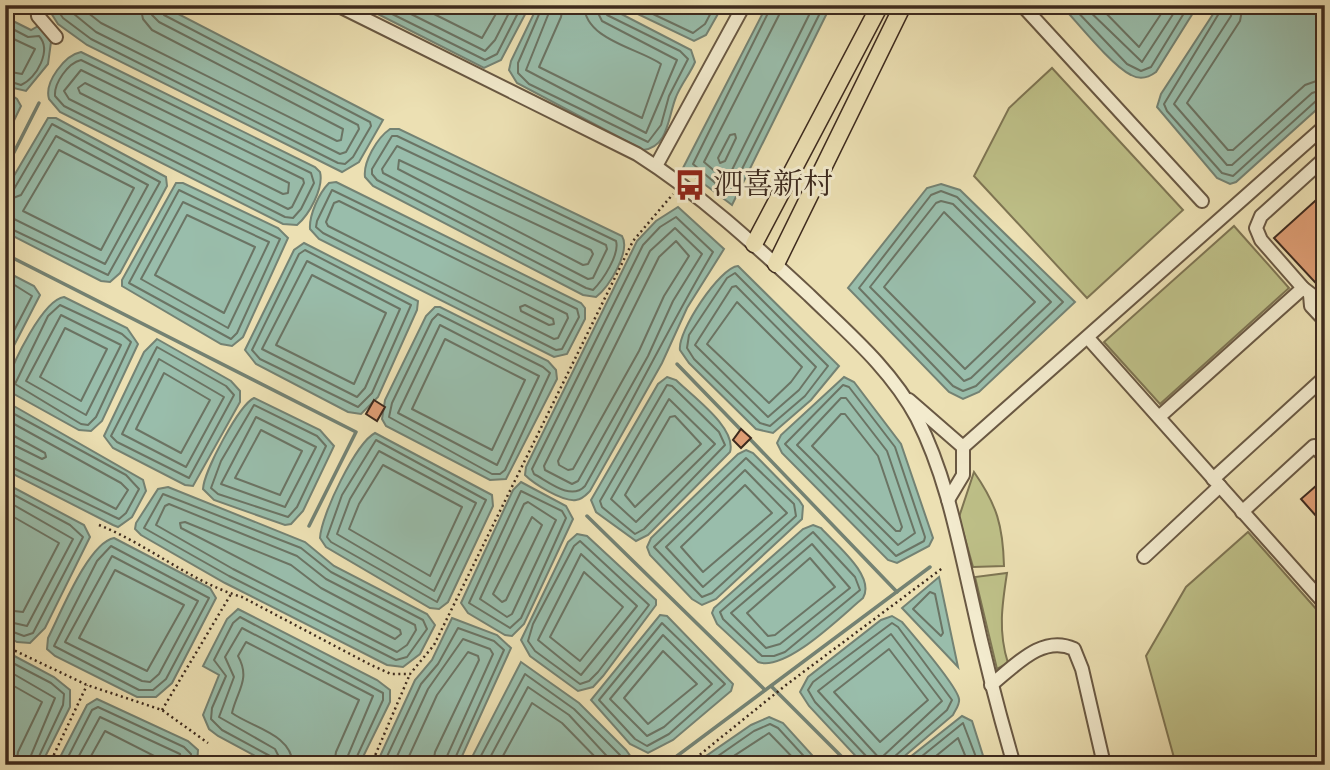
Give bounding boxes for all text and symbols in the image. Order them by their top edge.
place label: 泗喜新村 [713,167,833,204]
bus stop icon: 泗喜新村 [673,168,707,202]

